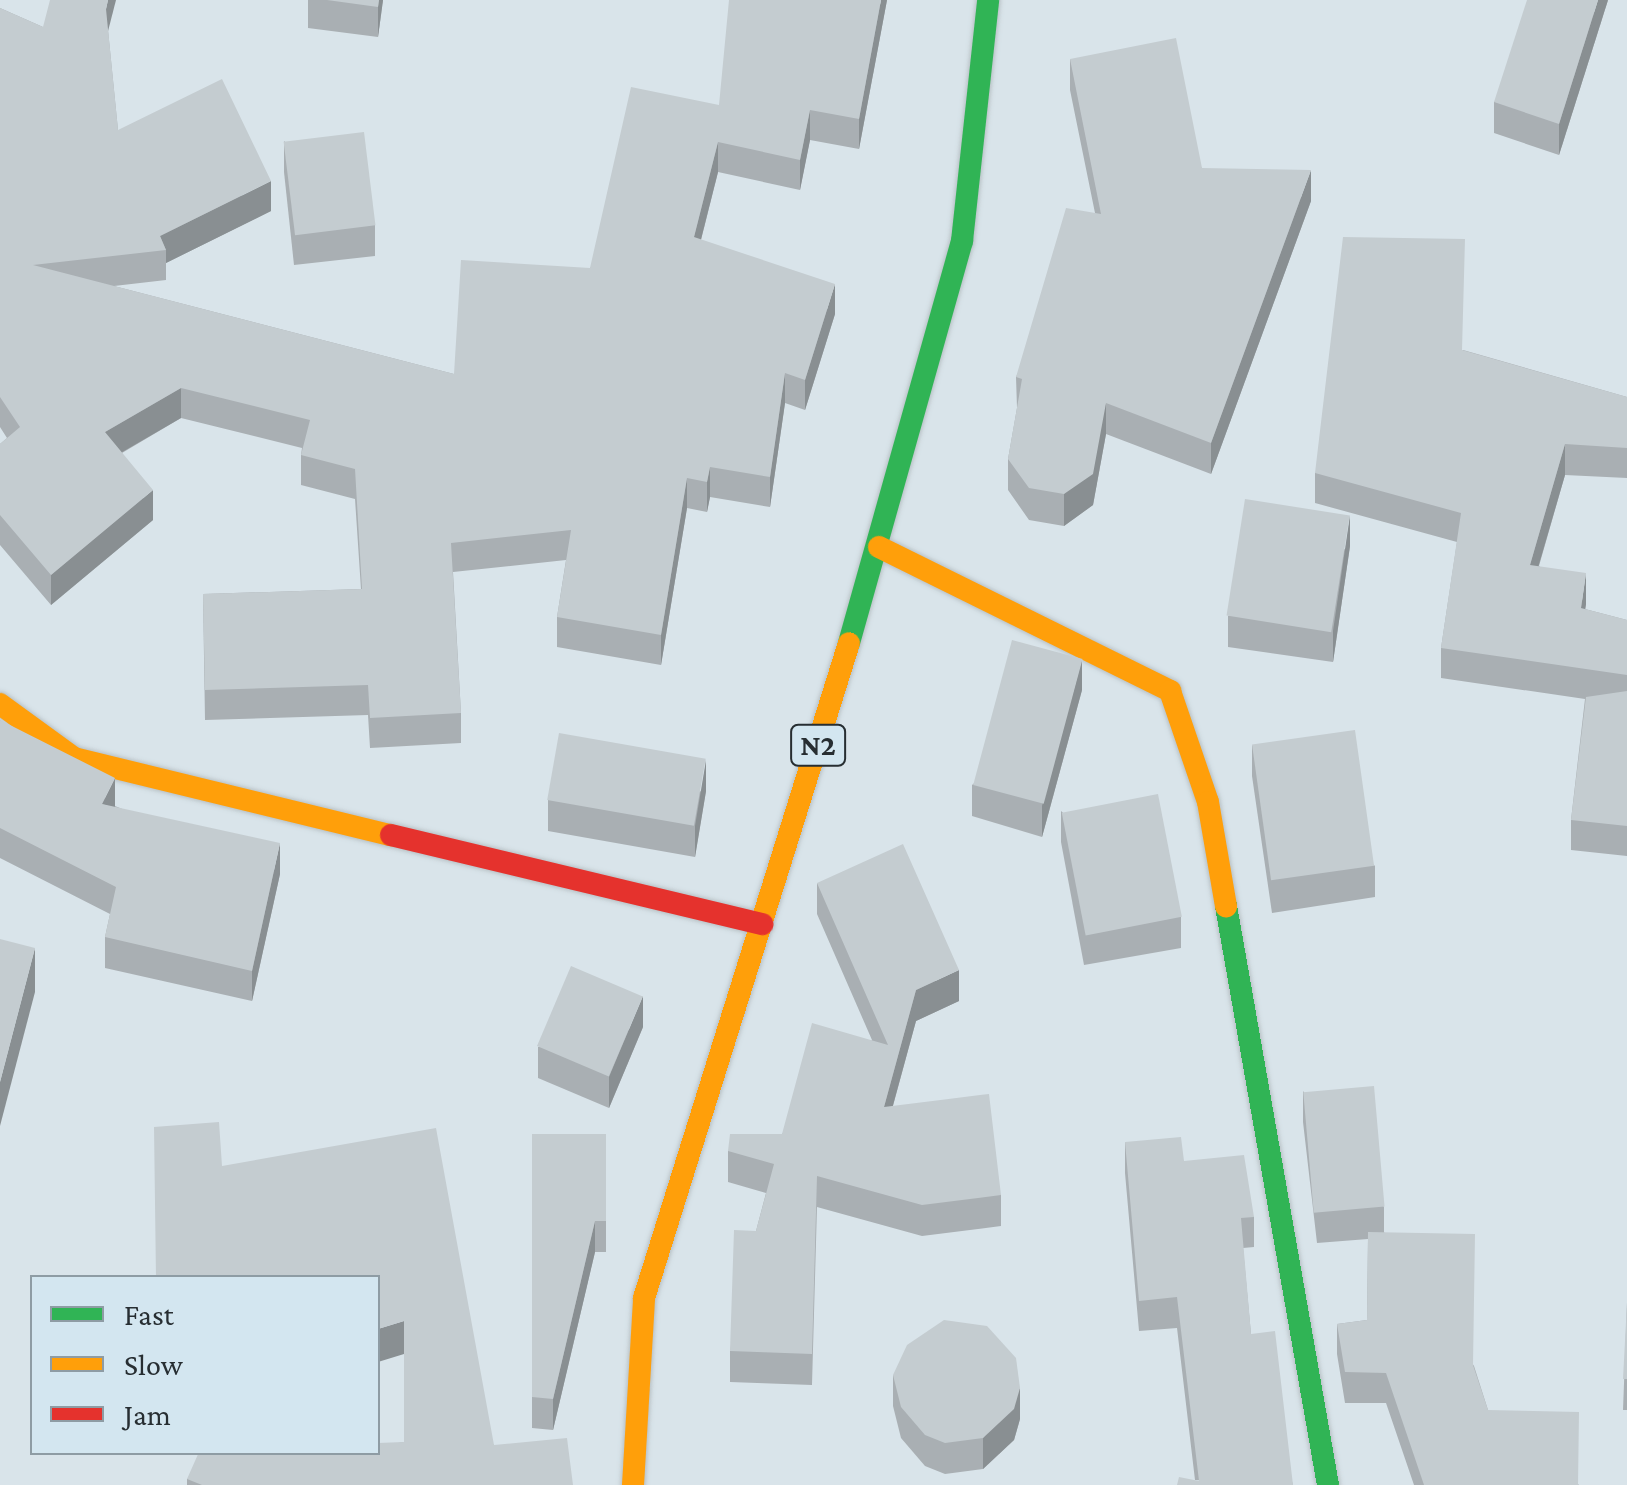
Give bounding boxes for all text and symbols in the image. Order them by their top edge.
road number: N2 [788,720,848,770]
legend [30,1275,380,1455]
text: Fast [124,1298,174,1331]
text: Slow [124,1348,183,1381]
text: Jam [124,1398,171,1431]

